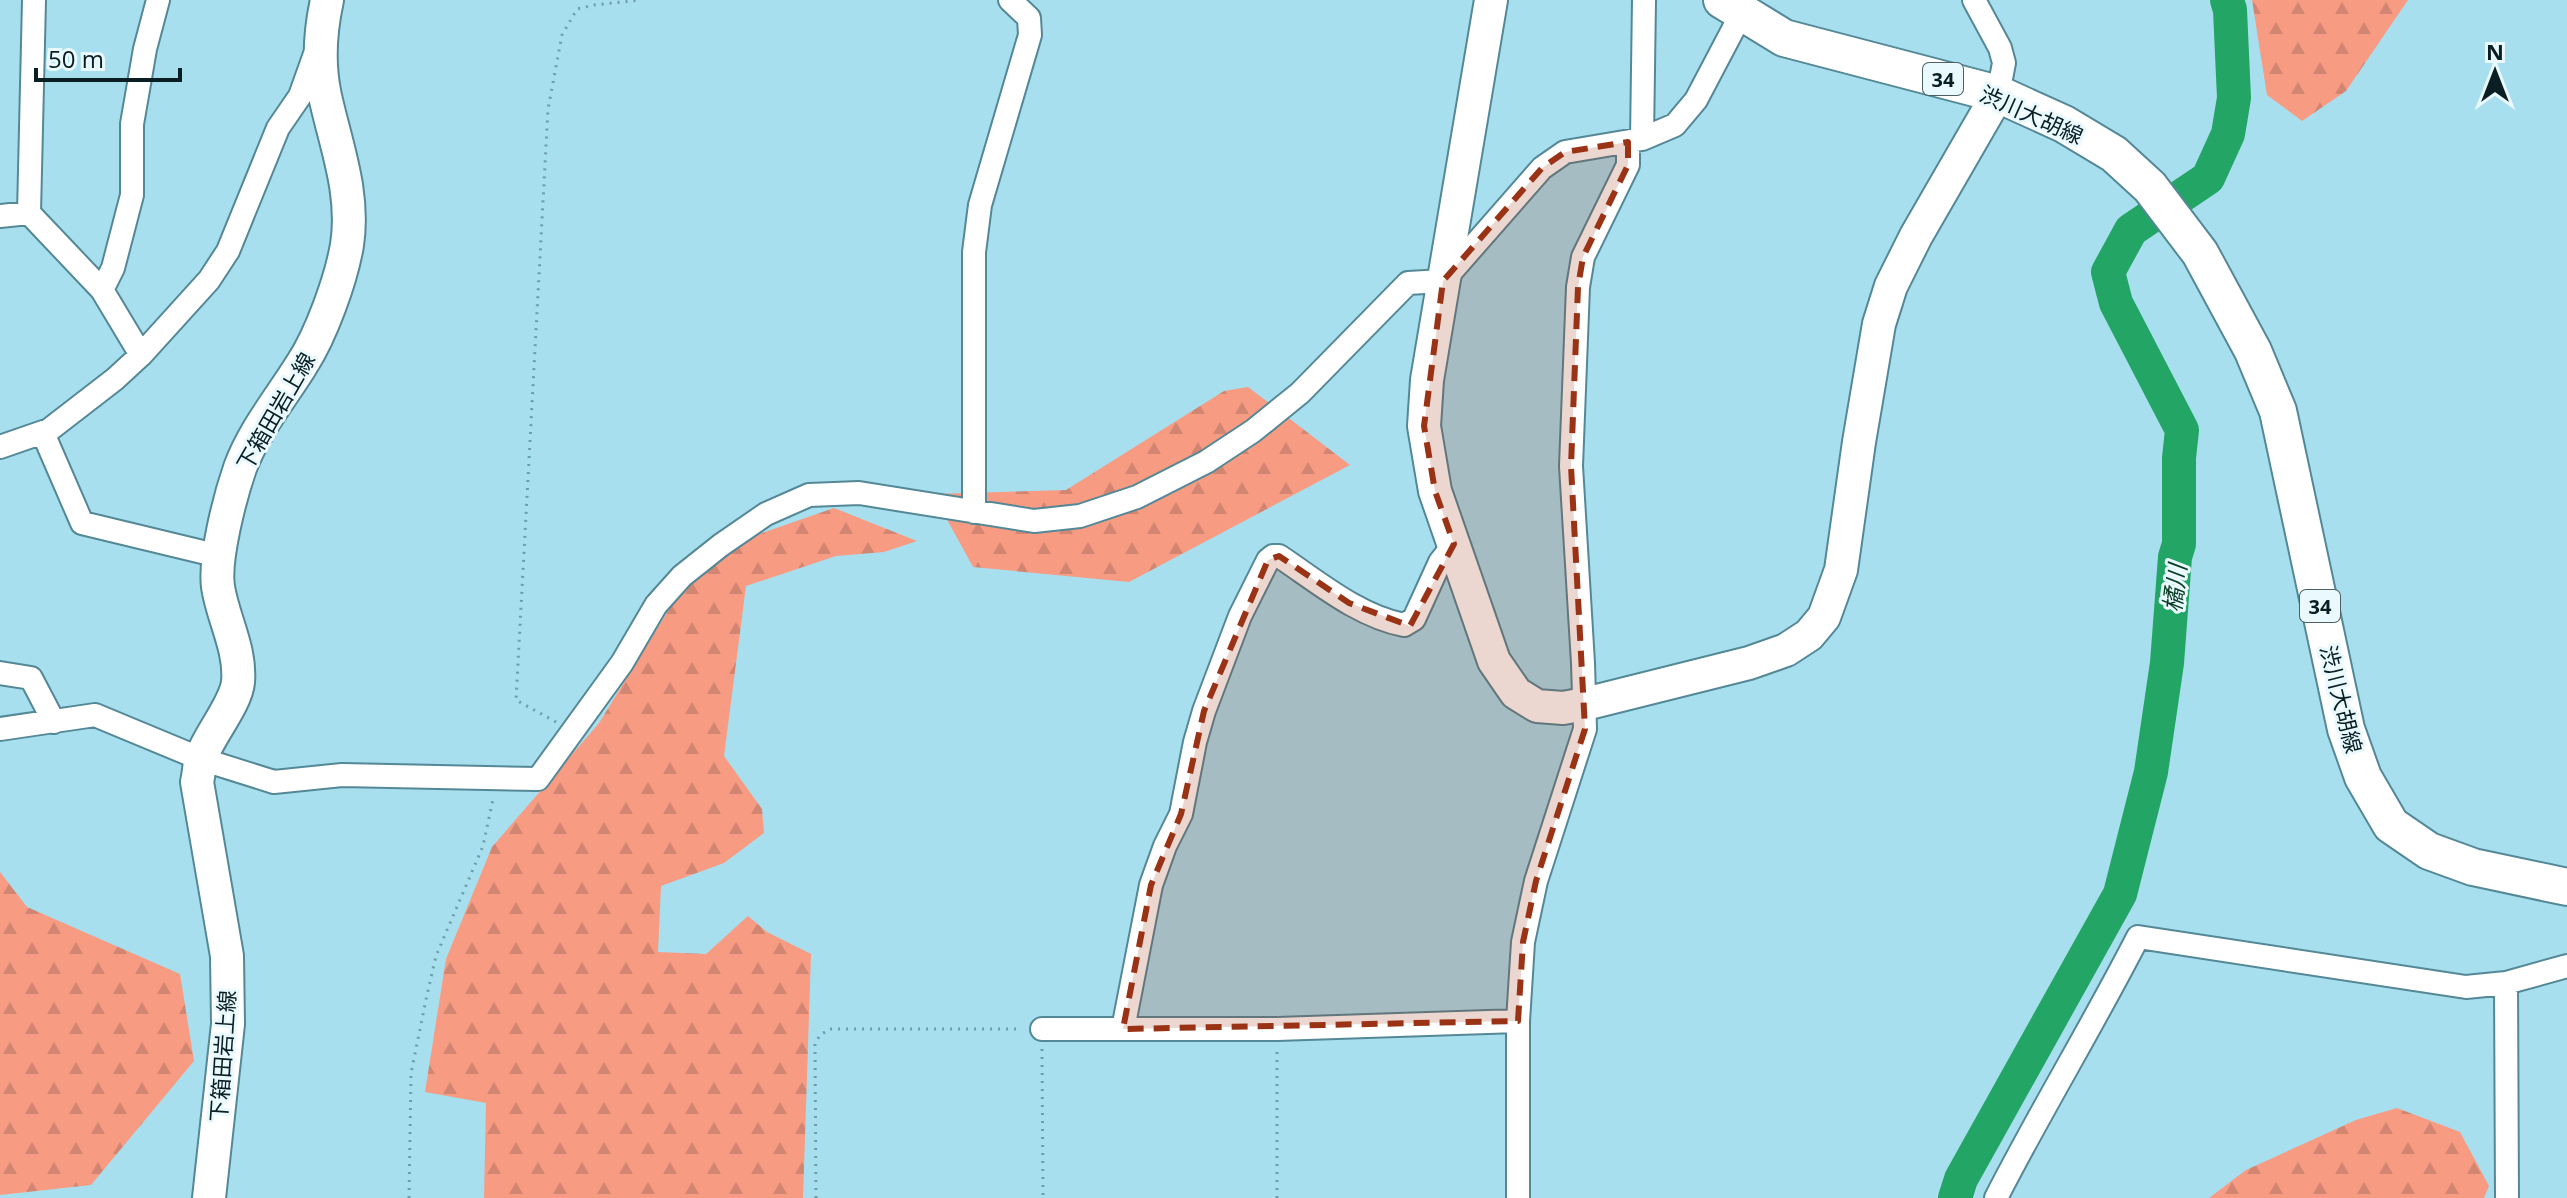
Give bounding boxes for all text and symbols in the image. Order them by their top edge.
scale bar [36,32,180,82]
north arrow [2455,32,2535,112]
text: N [2486,36,2504,66]
text: 50 m [48,42,104,75]
road number: 34 [1923,63,1963,95]
street label: 渋川大胡線 [1976,78,2088,150]
street label: 下箱田岩上線 [229,346,321,476]
water label: 橘川 [2155,559,2194,614]
road number: 34 [2300,590,2340,622]
street label: 渋川大胡線 [2314,642,2370,756]
street label: 下箱田岩上線 [202,989,242,1123]

